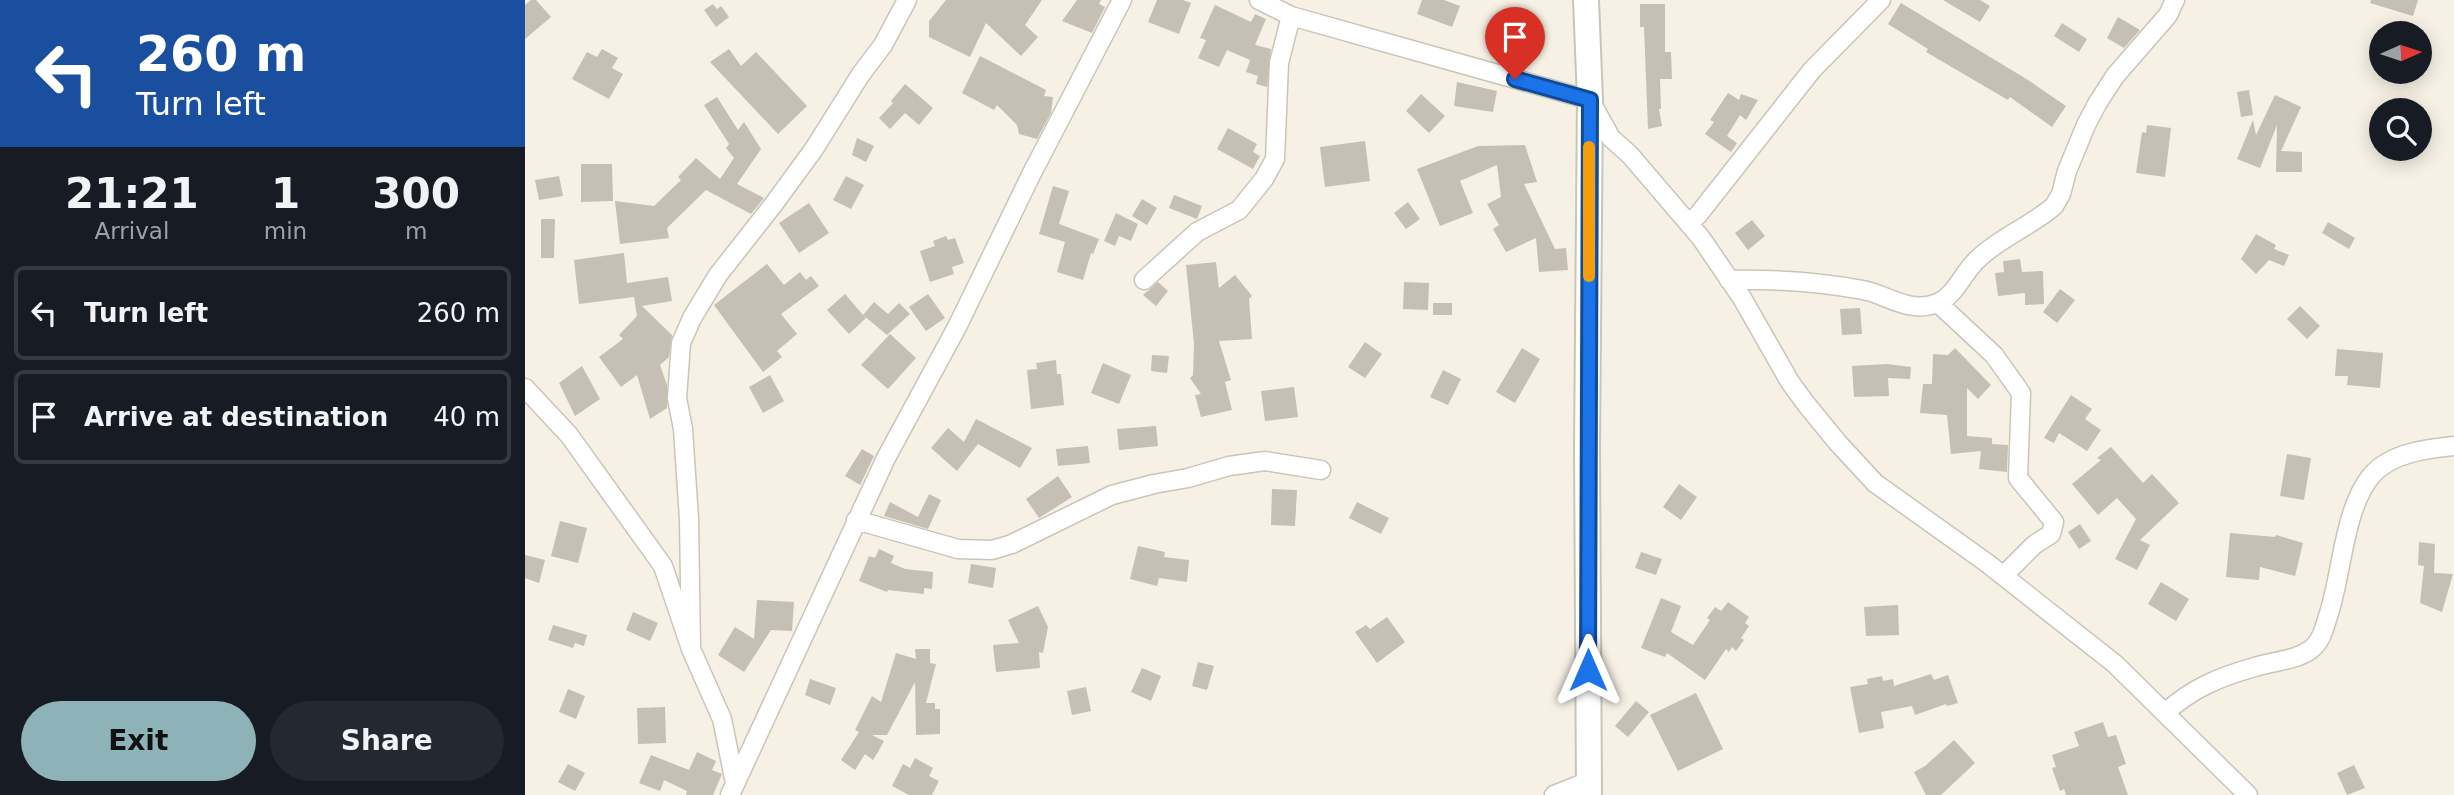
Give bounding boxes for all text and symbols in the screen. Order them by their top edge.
pin [1485,7,1545,79]
icon: arrive [1496,18,1534,56]
north arrow [2369,21,2433,84]
map controls [2369,21,2432,161]
text: 260 m [136,26,306,83]
icon: left [21,28,112,119]
text: Turn left [136,85,266,123]
button: search [2369,98,2432,161]
text: 21:21 [65,169,199,218]
text: 1 [271,169,300,218]
text: 300 [372,169,460,218]
text: Arrival [95,218,169,244]
text: min [264,218,307,244]
text: m [405,218,427,244]
icon: left [25,294,63,332]
text: Turn left [84,298,208,328]
text: 260 m [417,298,500,328]
icon: arrive [25,398,63,436]
text: Arrive at destination [84,402,388,432]
text: 40 m [433,402,500,432]
position arrow [1551,633,1625,707]
button: Exit [21,701,256,781]
button: Share [270,701,504,781]

